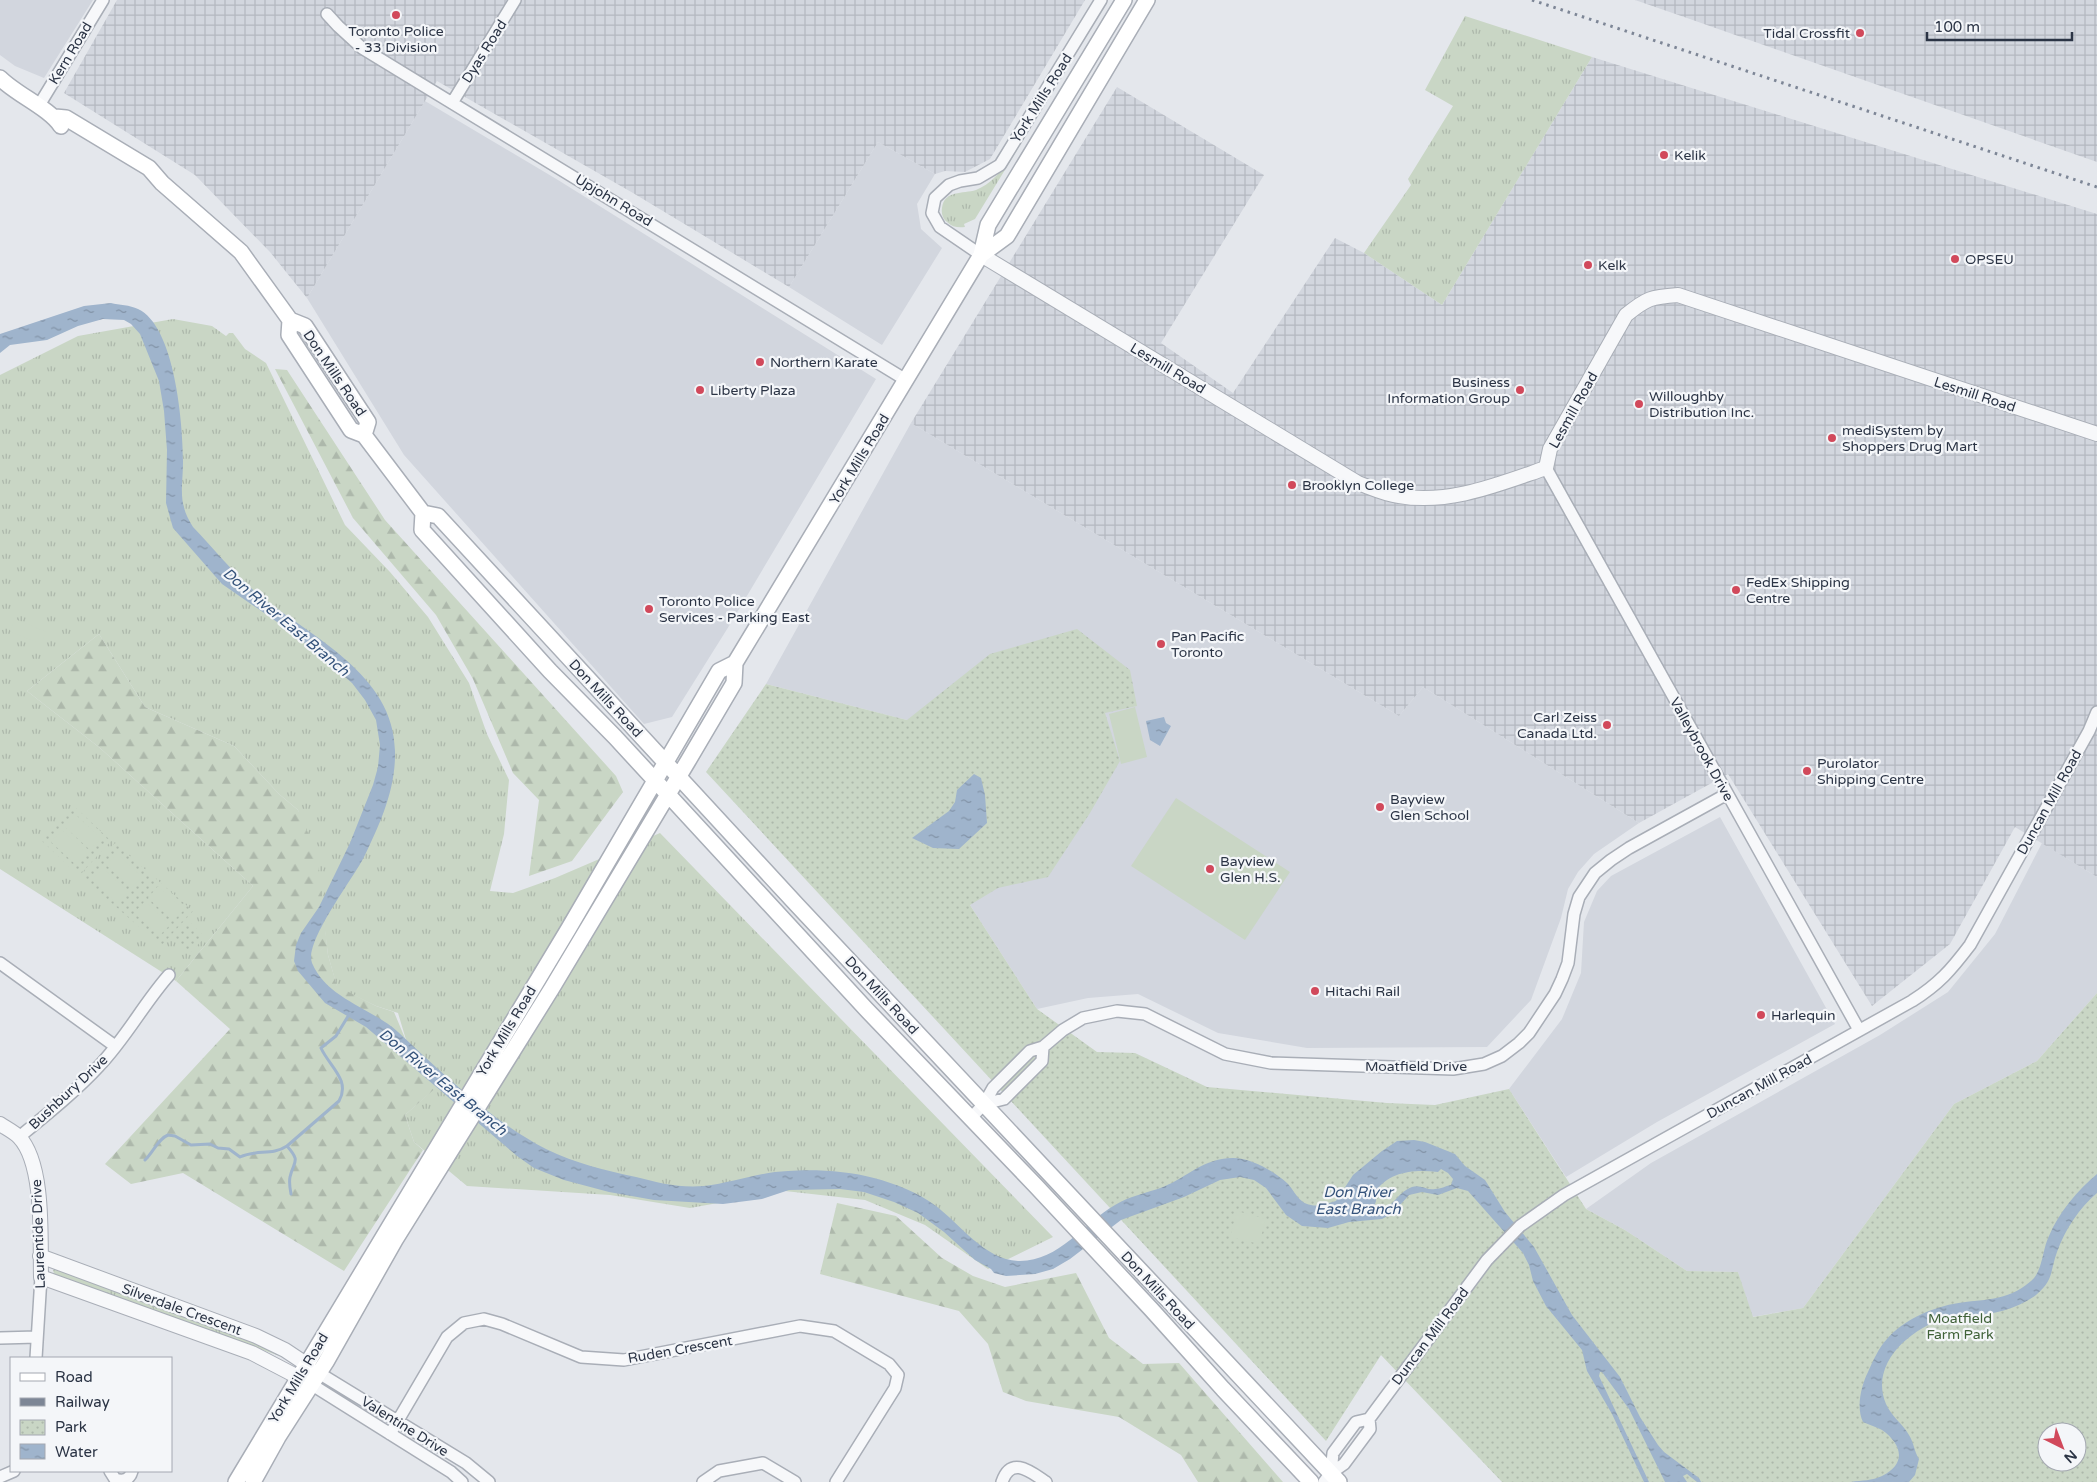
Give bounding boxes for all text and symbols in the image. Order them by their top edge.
marker: Toronto Police - 33 Division [390,9,402,21]
scale bar [1927,10,2072,42]
street label: Dyas Road [458,17,511,86]
text: 100 m [1934,18,1980,36]
street label: Kern Road [45,19,96,88]
place label: Toronto Police - 33 Division [348,23,444,56]
place label: Tidal Crossfit [1763,25,1851,42]
marker: Tidal Crossfit [1854,27,1866,39]
street label: York Mills Road [1007,50,1076,146]
place label: Kelik [1674,147,1706,164]
marker: Kelik [1658,149,1670,161]
street label: Upjohn Road [572,171,655,230]
place label: OPSEU [1965,251,2014,268]
marker: OPSEU [1949,253,1961,265]
place label: Kelk [1598,257,1627,274]
marker: Kelk [1582,259,1594,271]
street label: Don Mills Road [299,327,370,420]
street label: Lesmill Road [1127,339,1208,398]
place label: Northern Karate [770,354,878,371]
marker: Northern Karate [754,356,766,368]
street label: Lesmill Road [1545,369,1601,451]
street label: Lesmill Road [1932,373,2018,416]
place label: Business Information Group [1387,374,1510,407]
place label: Liberty Plaza [710,382,796,399]
marker: Liberty Plaza [694,384,706,396]
marker: Business Information Group [1514,384,1526,396]
place label: Willoughby Distribution Inc. [1649,388,1754,421]
marker: Willoughby Distribution Inc. [1633,398,1645,410]
street label: York Mills Road [826,411,893,508]
place label: mediSystem by Shoppers Drug Mart [1842,422,1978,455]
marker: mediSystem by Shoppers Drug Mart [1826,432,1838,444]
place label: Brooklyn College [1302,477,1414,494]
marker: Brooklyn College [1286,479,1298,491]
water label: Don River East Branch [219,564,353,681]
place label: FedEx Shipping Centre [1746,574,1850,607]
marker: FedEx Shipping Centre [1730,584,1742,596]
place label: Toronto Police Services - Parking East [659,593,811,626]
marker: Toronto Police Services - Parking East [643,603,655,615]
place label: Pan Pacific Toronto [1171,628,1244,661]
marker: Pan Pacific Toronto [1155,638,1167,650]
street label: Don Mills Road [565,656,646,741]
street label: Valleybrook Drive [1666,694,1737,804]
place label: Carl Zeiss Canada Ltd. [1517,709,1597,742]
marker: Carl Zeiss Canada Ltd. [1601,719,1613,731]
street label: Duncan Mill Road [2013,747,2085,858]
place label: Purolator Shipping Centre [1817,755,1924,788]
marker: Purolator Shipping Centre [1801,765,1813,777]
place label: Bayview Glen School [1390,791,1469,824]
marker: Bayview Glen School [1374,801,1386,813]
place label: Bayview Glen H.S. [1220,853,1281,886]
marker: Bayview Glen H.S. [1204,863,1216,875]
street label: Don Mills Road [841,953,922,1038]
street label: York Mills Road [473,983,540,1080]
place label: Hitachi Rail [1325,983,1400,1000]
marker: Hitachi Rail [1309,985,1321,997]
place label: Harlequin [1771,1007,1836,1024]
marker: Harlequin [1755,1009,1767,1021]
water label: Don River East Branch [376,1025,511,1140]
street label: Duncan Mill Road [1704,1050,1815,1122]
street label: Bushbury Drive [25,1051,111,1133]
street label: Moatfield Drive [1365,1058,1467,1075]
street label: Laurentide Drive [28,1179,49,1289]
water label: Don River East Branch [1315,1183,1402,1218]
street label: Don Mills Road [1117,1248,1198,1333]
street label: Silverdale Crescent [120,1280,245,1339]
street label: Duncan Mill Road [1388,1284,1473,1388]
park label: Moatfield Farm Park [1926,1310,1994,1343]
street label: York Mills Road [265,1330,332,1427]
street label: Ruden Crescent [626,1332,734,1367]
legend [10,1357,172,1472]
text: Road [55,1368,93,1386]
text: Railway [55,1393,110,1411]
street label: Valentine Drive [358,1393,452,1460]
text: Park [55,1418,87,1436]
north arrow [2037,1422,2087,1472]
text: Water [55,1443,98,1461]
text: N [2060,1446,2080,1466]

